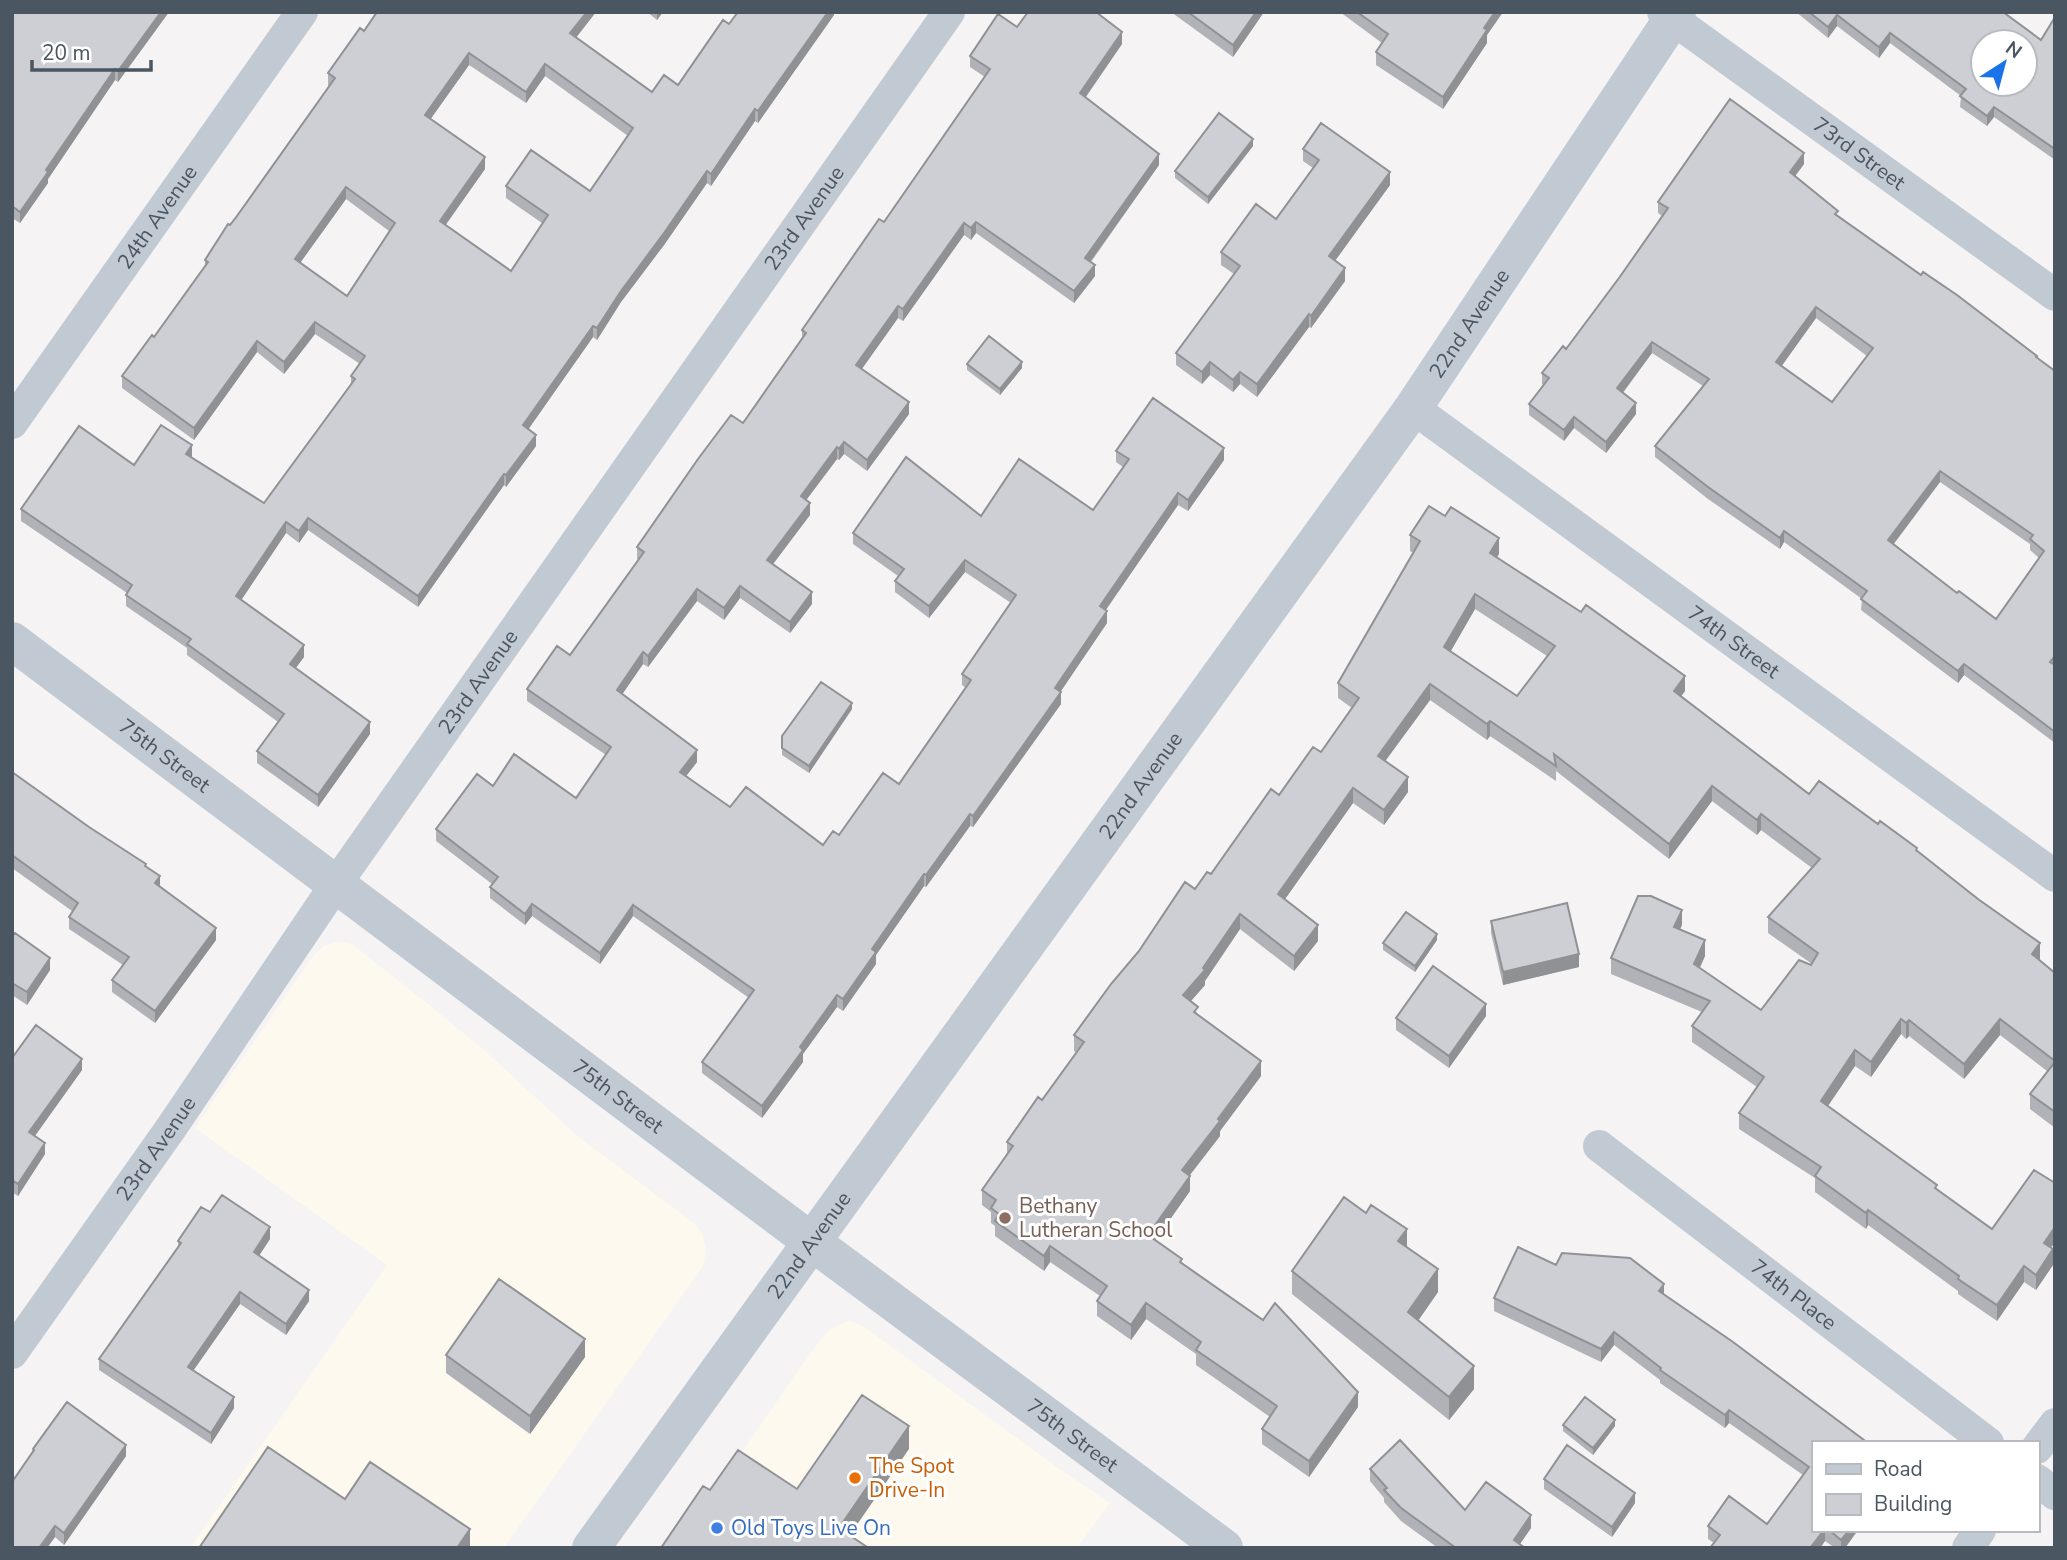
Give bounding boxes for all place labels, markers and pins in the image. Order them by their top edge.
place label: Bethany Lutheran School [1019,1192,1173,1244]
marker: Bethany Lutheran School [997,1210,1013,1226]
place label: The Spot Drive-In [869,1452,955,1504]
marker: The Spot Drive-In [847,1470,863,1486]
place label: Old Toys Live On [731,1514,891,1542]
marker: Old Toys Live On [709,1520,725,1536]

